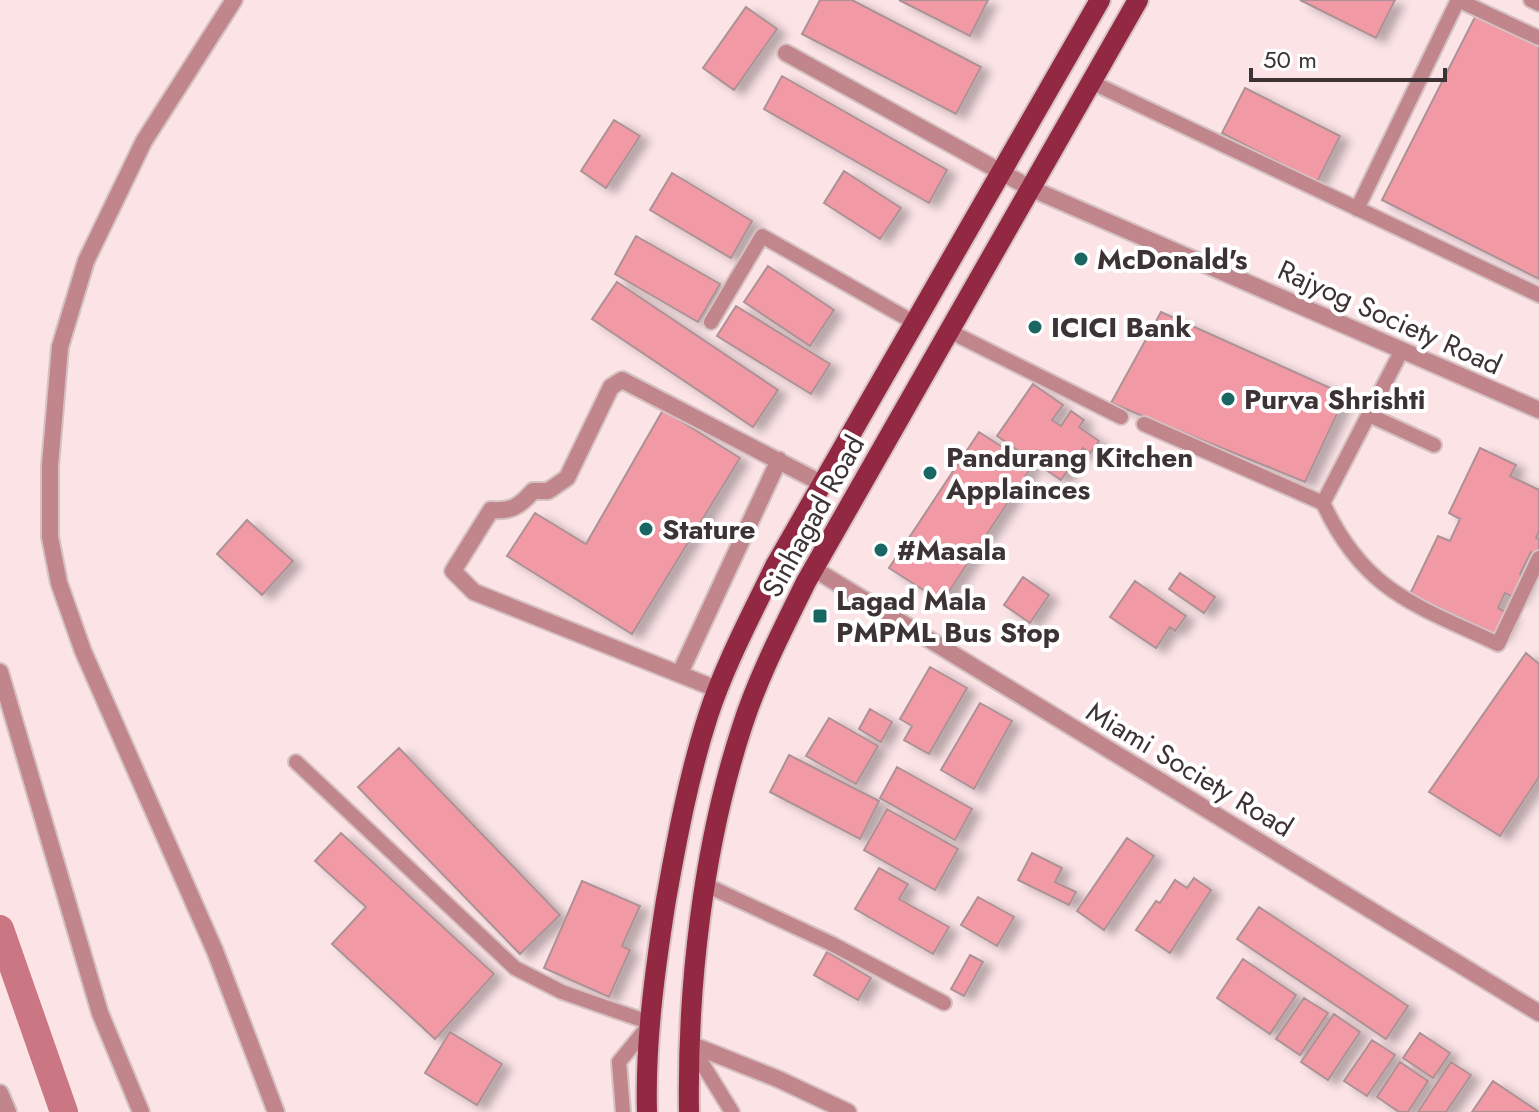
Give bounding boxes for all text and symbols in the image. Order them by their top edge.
scale bar [1251,32,1445,82]
text: 50 m [1263,42,1317,77]
place label: McDonald's [1097,239,1248,280]
marker: McDonald's [1072,250,1090,268]
street label: Rajyog Society Road [1271,250,1508,385]
place label: ICICI Bank [1051,307,1191,348]
marker: ICICI Bank [1026,318,1044,336]
place label: Purva Shrishti [1244,379,1426,420]
marker: Purva Shrishti [1219,390,1237,408]
street label: Sinhagad Road [752,428,875,605]
place label: Pandurang Kitchen Applainces [945,437,1193,510]
marker: Pandurang Kitchen Applainces [921,464,939,482]
place label: Stature [662,509,756,550]
marker: Stature [637,520,655,538]
place label: #Masala [897,530,1006,571]
marker: #Masala [872,541,890,559]
place label: Lagad Mala PMPML Bus Stop [836,580,1060,653]
marker: Lagad Mala PMPML Bus Stop [811,607,829,625]
street label: Miami Society Road [1079,691,1301,847]

